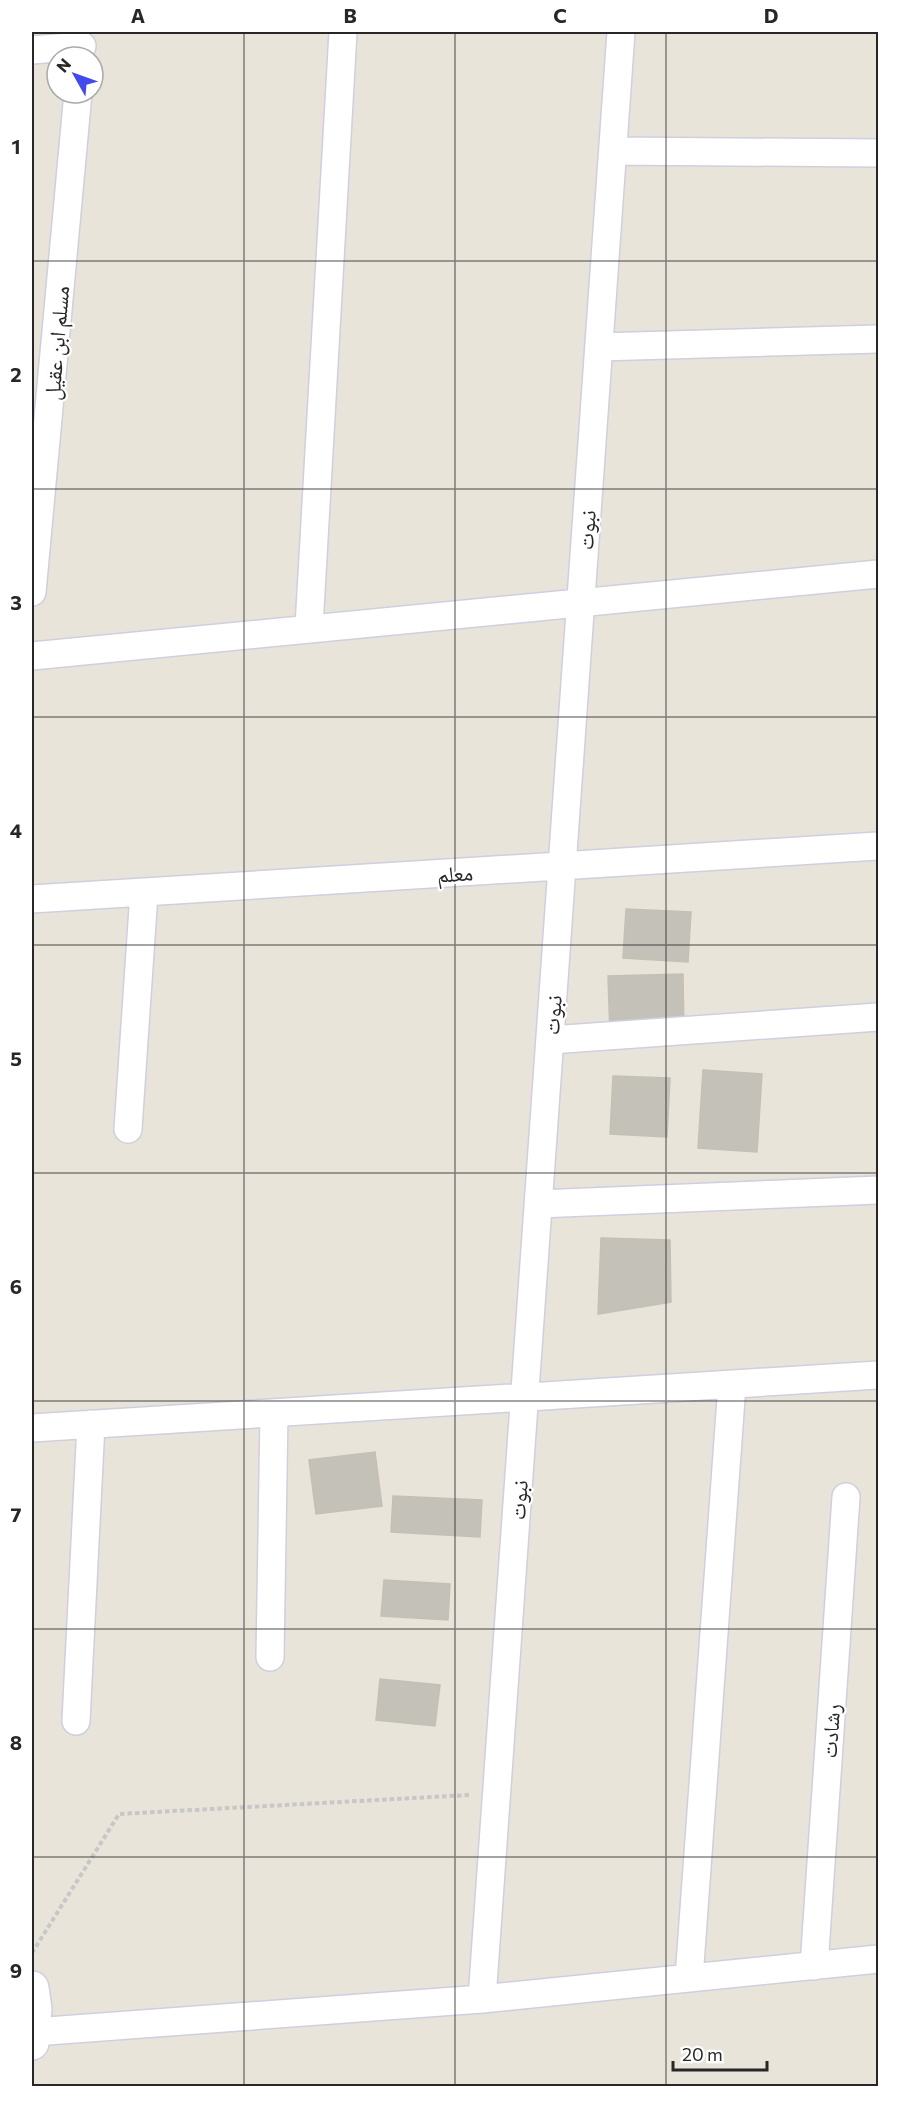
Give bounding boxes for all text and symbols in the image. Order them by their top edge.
text: A [131,3,145,27]
text: B [343,3,357,27]
text: C [553,3,567,27]
text: D [764,3,778,27]
north arrow [45,45,105,105]
text: N [52,54,74,76]
text: 1 [11,134,21,158]
street label: مسلم ابن عقیل [38,285,76,402]
text: 2 [10,362,22,386]
street label: نبوت [571,509,601,551]
text: 3 [10,590,22,614]
text: 4 [10,818,22,842]
street label: معلم [436,858,474,890]
street label: نبوت [537,994,567,1036]
text: 5 [10,1046,22,1070]
text: 6 [10,1274,22,1298]
street label: نبوت [503,1479,533,1521]
text: 7 [11,1502,22,1526]
street label: رشادت [815,1703,845,1759]
text: 8 [10,1730,22,1754]
text: 9 [10,1958,22,1982]
scale bar [673,2034,768,2072]
text: 20 m [682,2043,723,2065]

